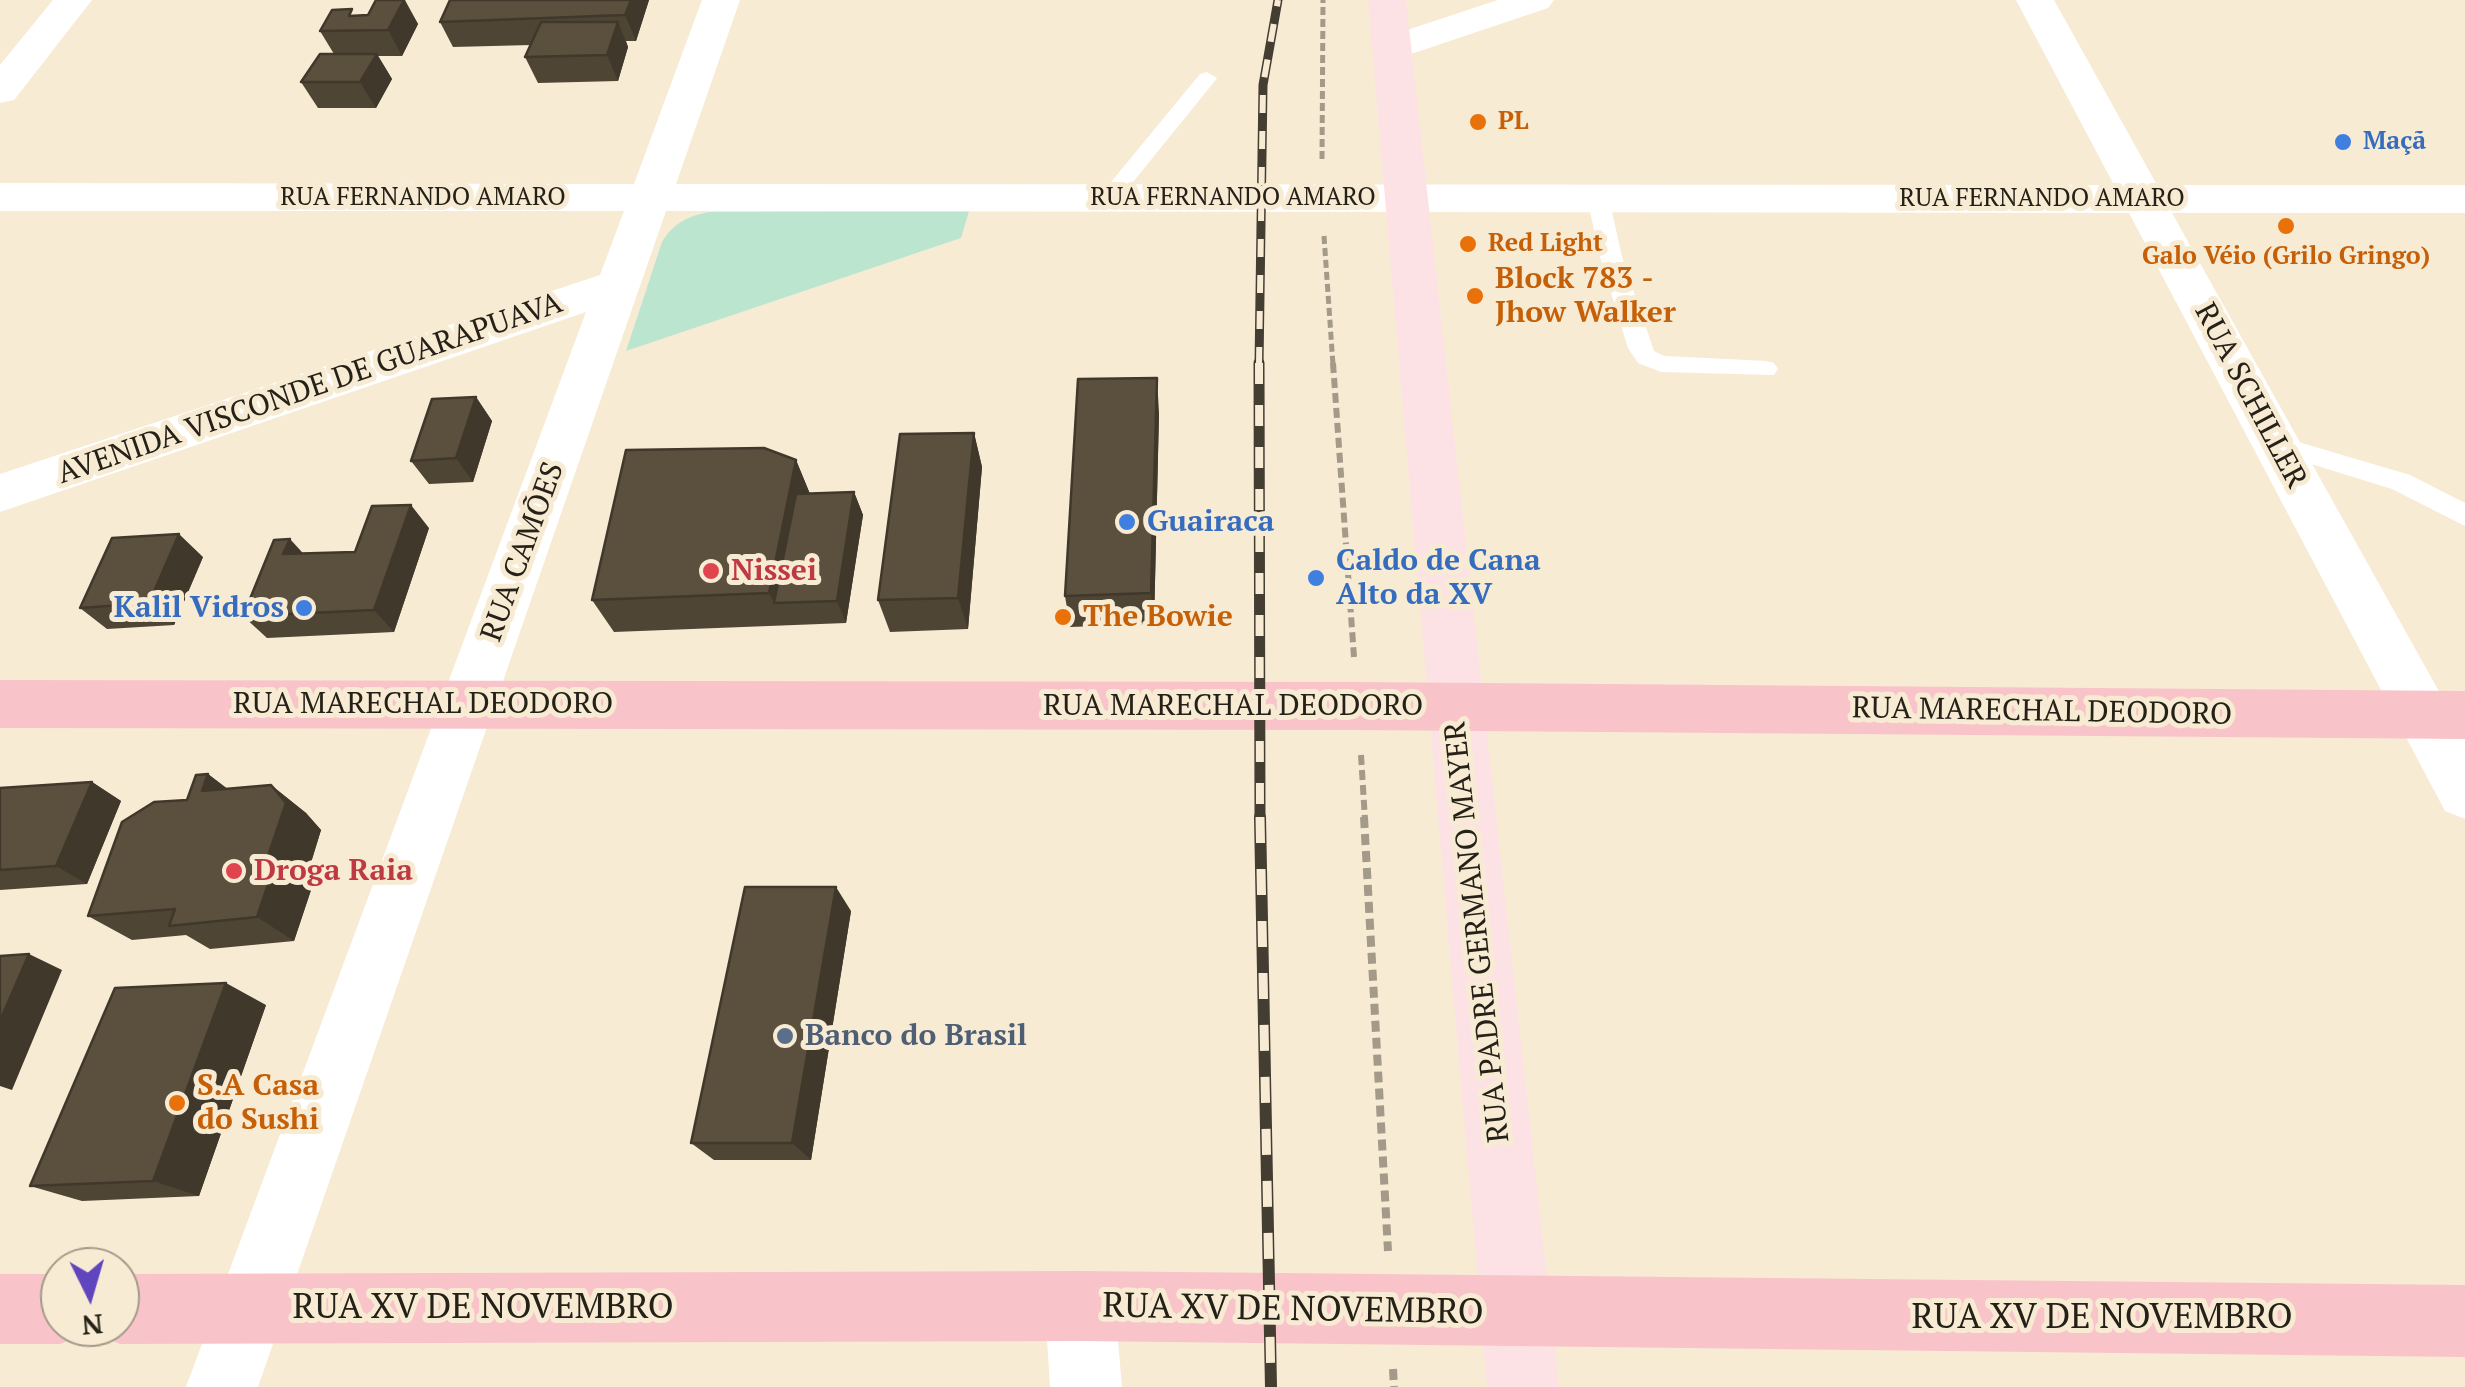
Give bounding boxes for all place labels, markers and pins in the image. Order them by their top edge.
place label: PL [1498,107,1529,137]
marker: PL [1467,111,1489,133]
place label: Maçã [2363,127,2426,157]
marker: Maçã [2332,131,2354,153]
marker: Galo Véio (Grilo Gringo) [2275,215,2297,237]
place label: Red Light [1488,229,1603,259]
marker: Red Light [1457,233,1479,255]
place label: Galo Véio (Grilo Gringo) [2142,242,2430,272]
place label: Block 783 - Jhow Walker [1495,261,1676,332]
marker: Block 783 - Jhow Walker [1464,285,1486,307]
place label: Guairaca [1147,504,1274,540]
marker: Guairaca [1116,511,1138,533]
place label: Caldo de Cana Alto da XV [1336,543,1541,614]
place label: Nissei [731,553,817,589]
marker: Nissei [700,560,722,582]
marker: Caldo de Cana Alto da XV [1305,567,1327,589]
place label: Kalil Vidros [114,590,284,626]
marker: Kalil Vidros [293,597,315,619]
place label: The Bowie [1083,599,1233,635]
marker: The Bowie [1052,606,1074,628]
place label: Droga Raia [254,853,413,889]
marker: Droga Raia [223,860,245,882]
place label: Banco do Brasil [805,1018,1027,1054]
marker: Banco do Brasil [774,1025,796,1047]
place label: S.A Casa do Sushi [197,1068,319,1138]
marker: S.A Casa do Sushi [166,1092,188,1114]

